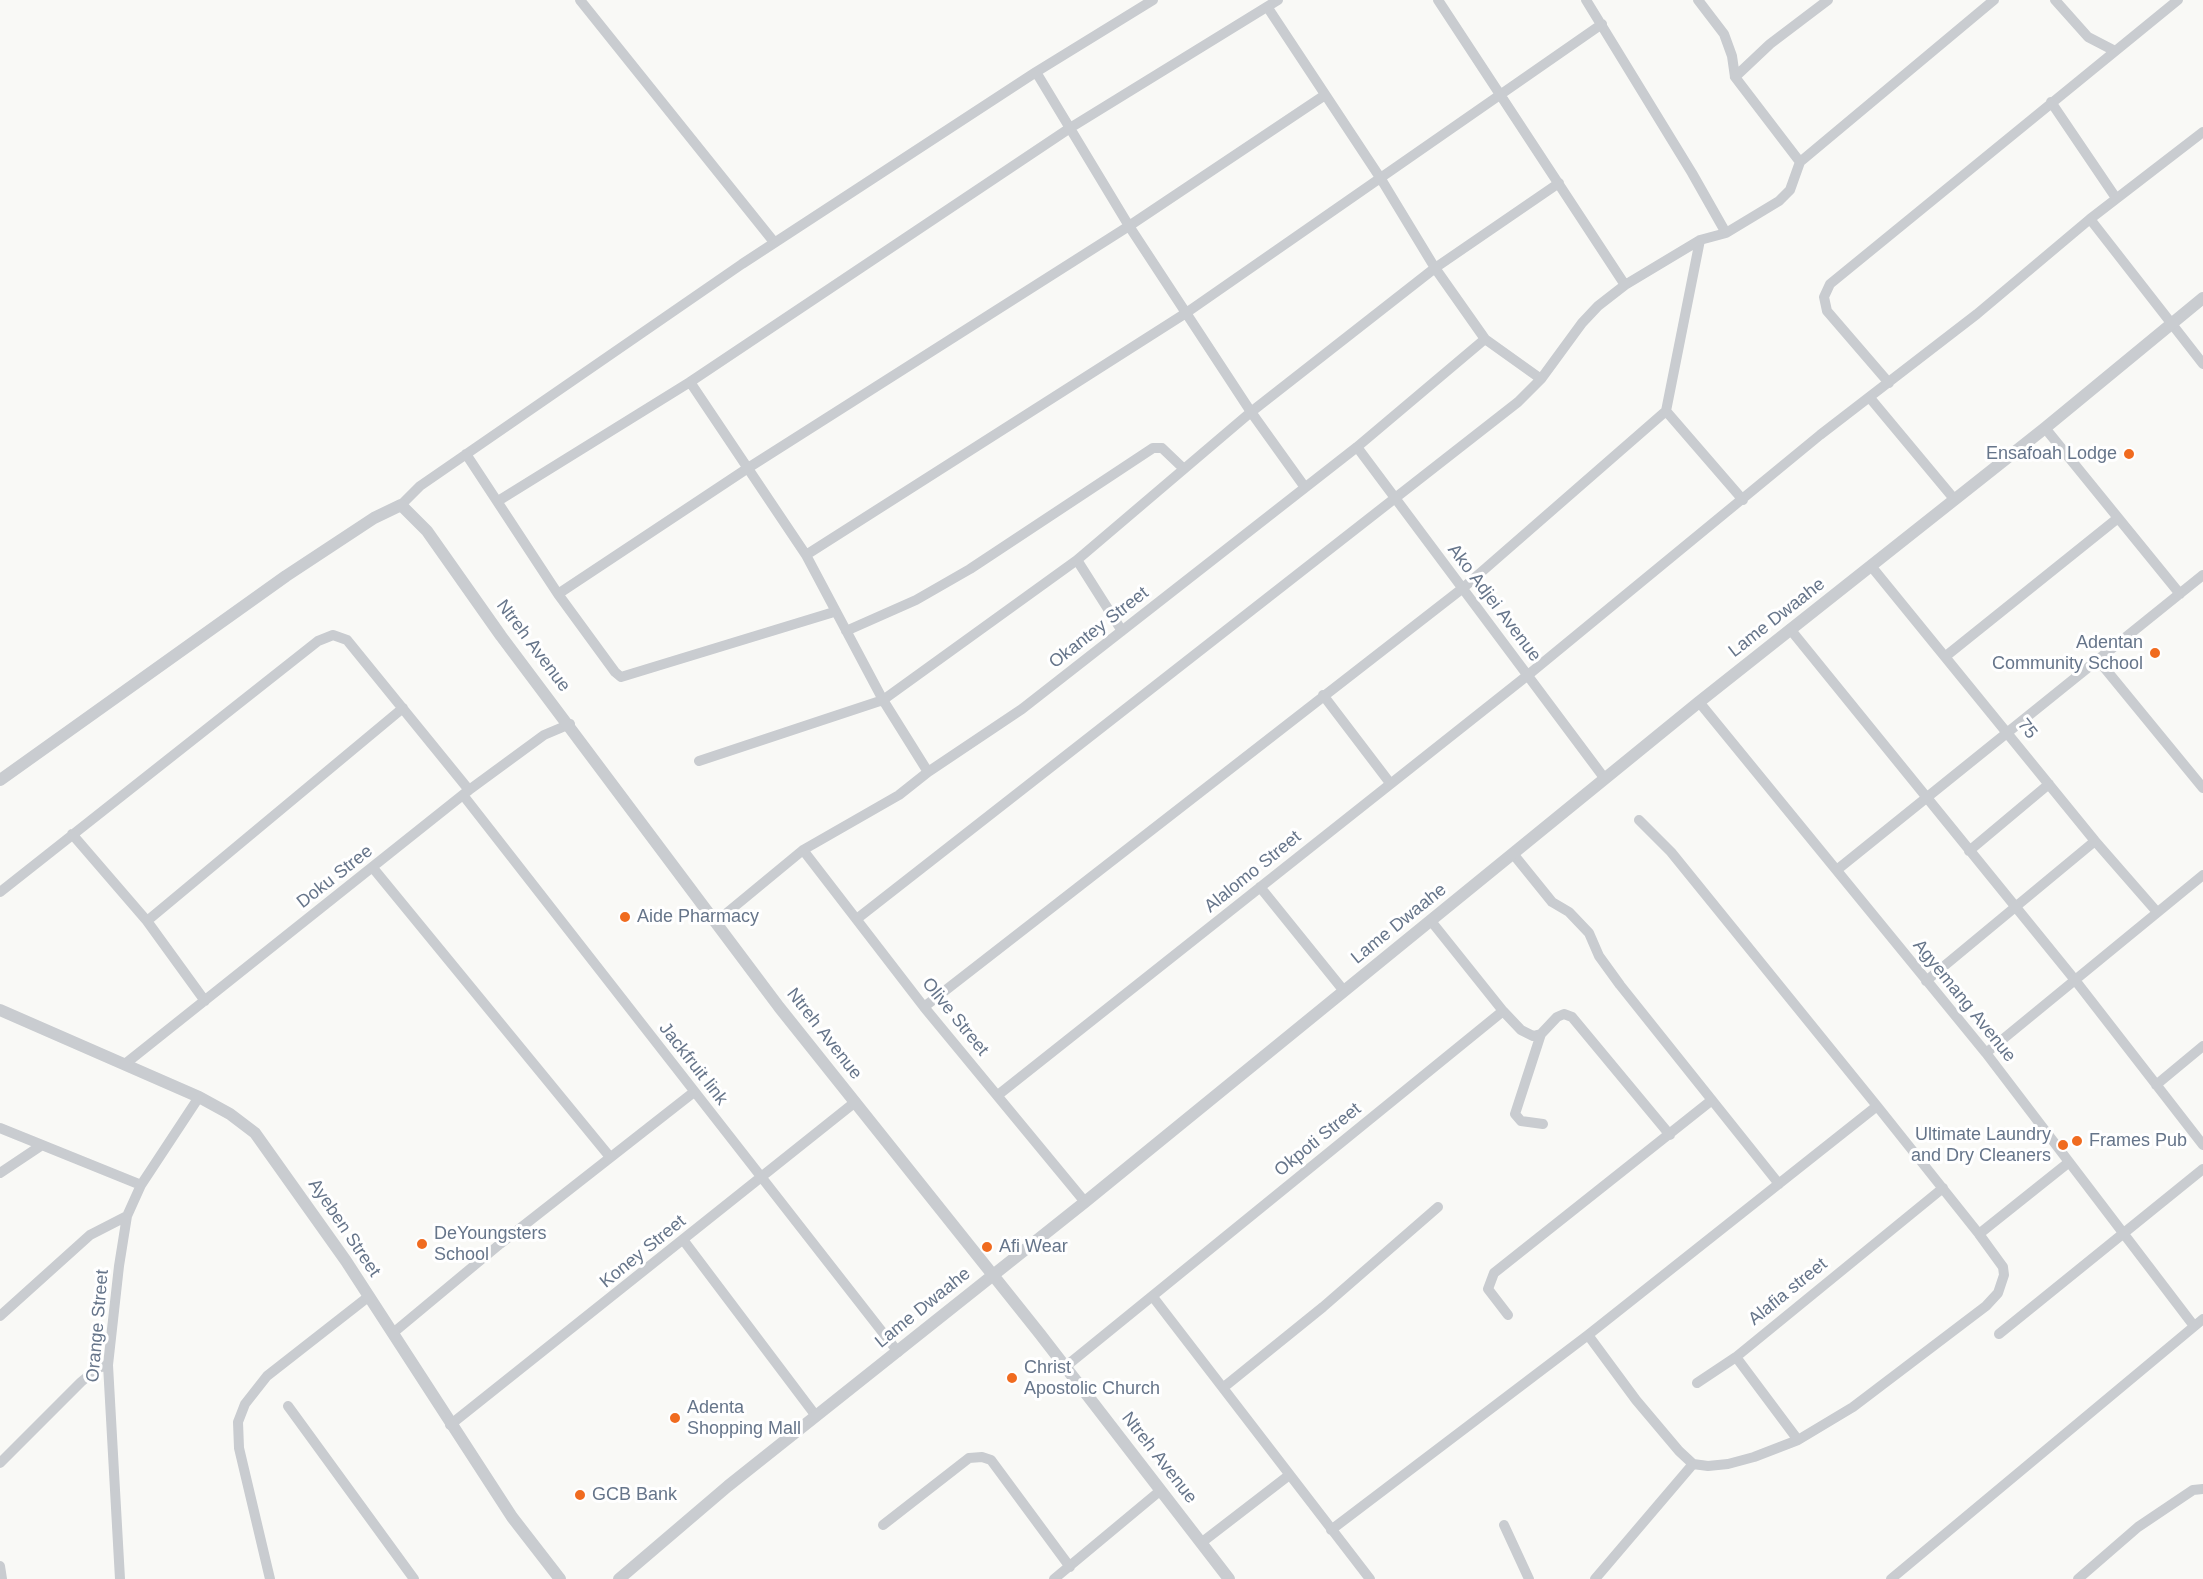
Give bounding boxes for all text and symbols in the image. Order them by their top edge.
place label: Ensafoah Lodge [1986,443,2117,465]
marker: Ensafoah Lodge [2122,447,2136,461]
street label: Ako Adjei Avenue [1443,540,1545,666]
street label: Lame Dwaahe [1725,574,1829,662]
street label: Okantey Street [1045,583,1153,673]
street label: Ntreh Avenue [491,596,575,696]
place label: Adentan Community School [1992,632,2143,674]
marker: Adentan Community School [2148,646,2162,660]
street label: 75 [2012,714,2042,744]
street label: Alalomo Street [1200,826,1306,918]
street label: Doku Stree [293,841,377,913]
street label: Lame Dwaahe [1347,879,1451,969]
place label: Aide Pharmacy [637,906,759,928]
marker: Aide Pharmacy [618,910,632,924]
street label: Agyemang Avenue [1908,935,2020,1067]
street label: Olive Street [917,974,993,1060]
street label: Ntreh Avenue [782,984,866,1084]
street label: Jackfruit link [654,1018,732,1110]
street label: Okpoti Street [1270,1099,1366,1181]
place label: Ultimate Laundry and Dry Cleaners [1911,1124,2051,1166]
place label: Frames Pub [2089,1130,2187,1152]
marker: Frames Pub [2070,1134,2084,1148]
marker: Ultimate Laundry and Dry Cleaners [2056,1138,2070,1152]
street label: Ayeben Street [303,1175,385,1281]
street label: Koney Street [596,1211,690,1293]
place label: DeYoungsters School [434,1223,546,1266]
place label: Afi Wear [999,1236,1068,1258]
marker: DeYoungsters School [415,1237,429,1251]
marker: Afi Wear [980,1240,994,1254]
street label: Alafia street [1744,1254,1832,1330]
street label: Lame Dwaahe [871,1263,975,1353]
street label: Orange Street [82,1269,114,1383]
place label: Christ Apostolic Church [1024,1357,1160,1400]
marker: Christ Apostolic Church [1005,1371,1019,1385]
place label: Adenta Shopping Mall [687,1397,801,1440]
street label: Ntreh Avenue [1117,1408,1201,1508]
marker: Adenta Shopping Mall [668,1411,682,1425]
place label: GCB Bank [592,1484,677,1506]
marker: GCB Bank [573,1488,587,1502]

